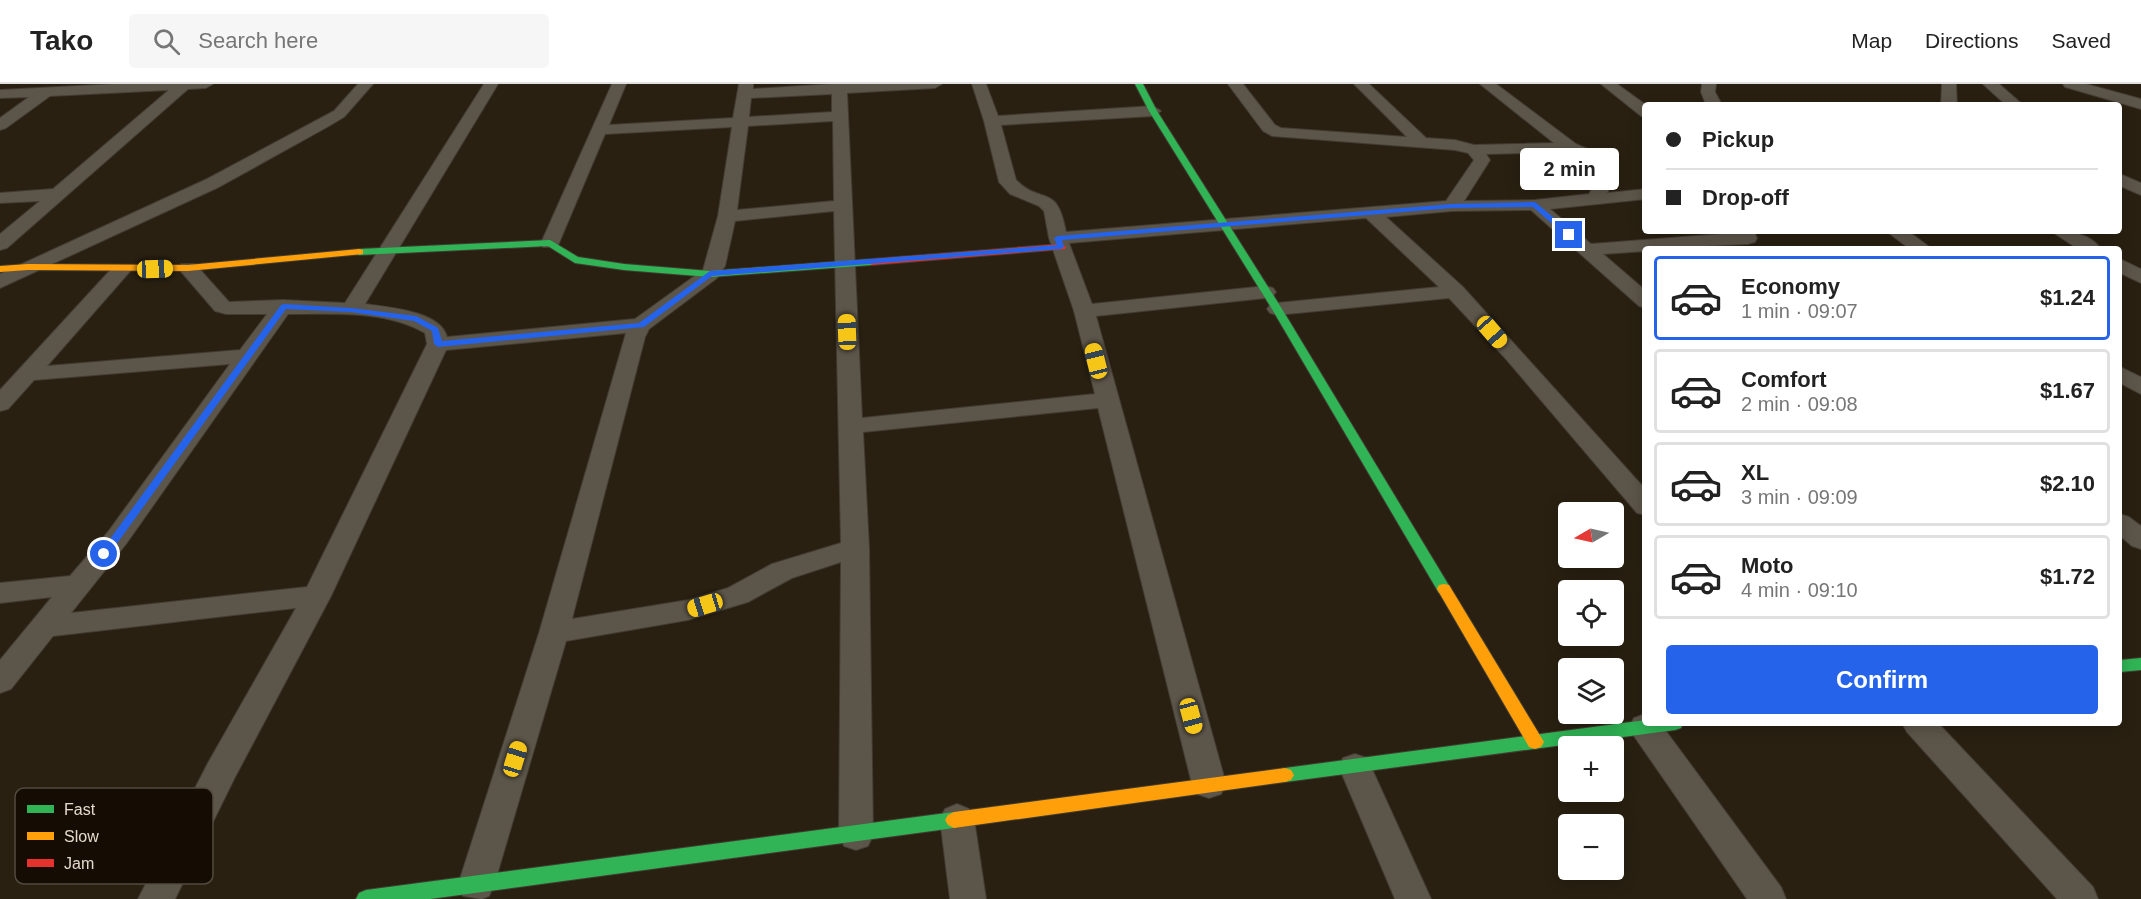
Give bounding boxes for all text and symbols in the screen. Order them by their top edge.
search box [129,14,549,68]
text: Tako [30,25,93,56]
icon: search [150,25,183,58]
text: Search here [198,28,318,53]
text: Map [1851,29,1892,52]
text: Directions [1925,29,2018,52]
text: Saved [2051,29,2111,52]
text: Pickup [1702,127,1774,152]
callout: 2 min [1520,148,1618,190]
text: 2 min [1543,158,1596,180]
text: Drop-off [1702,185,1789,210]
route end [1555,221,1582,248]
car [137,259,173,279]
icon: car [1669,271,1723,325]
text: Economy [1741,274,1840,299]
text: $1.24 [2040,285,2095,310]
text: 1 min · 09:07 [1741,300,1858,322]
car [1473,313,1511,351]
car [837,314,857,350]
car [1083,341,1109,381]
icon: car [1669,364,1723,418]
text: Comfort [1741,367,1827,392]
text: $1.67 [2040,378,2095,403]
text: 2 min · 09:08 [1741,393,1858,415]
icon: car [1669,457,1723,511]
text: XL [1741,460,1769,485]
text: $2.10 [2040,471,2095,496]
text: 3 min · 09:09 [1741,486,1858,508]
north arrow [1558,502,1624,568]
map controls [1558,502,1624,880]
route start [90,540,117,567]
icon: car [1669,550,1723,604]
text: Moto [1741,553,1794,578]
text: $1.72 [2040,564,2095,589]
text: 4 min · 09:10 [1741,579,1858,601]
button: locate [1558,580,1624,646]
car [685,591,725,619]
button: Confirm [1666,645,2098,714]
button: layers [1558,658,1624,724]
car [1178,696,1204,736]
button: + [1558,736,1624,802]
car [501,739,529,779]
legend [15,788,213,884]
text: Fast [64,801,96,818]
button: − [1558,814,1624,880]
text: Slow [64,828,99,845]
text: Jam [64,855,94,872]

